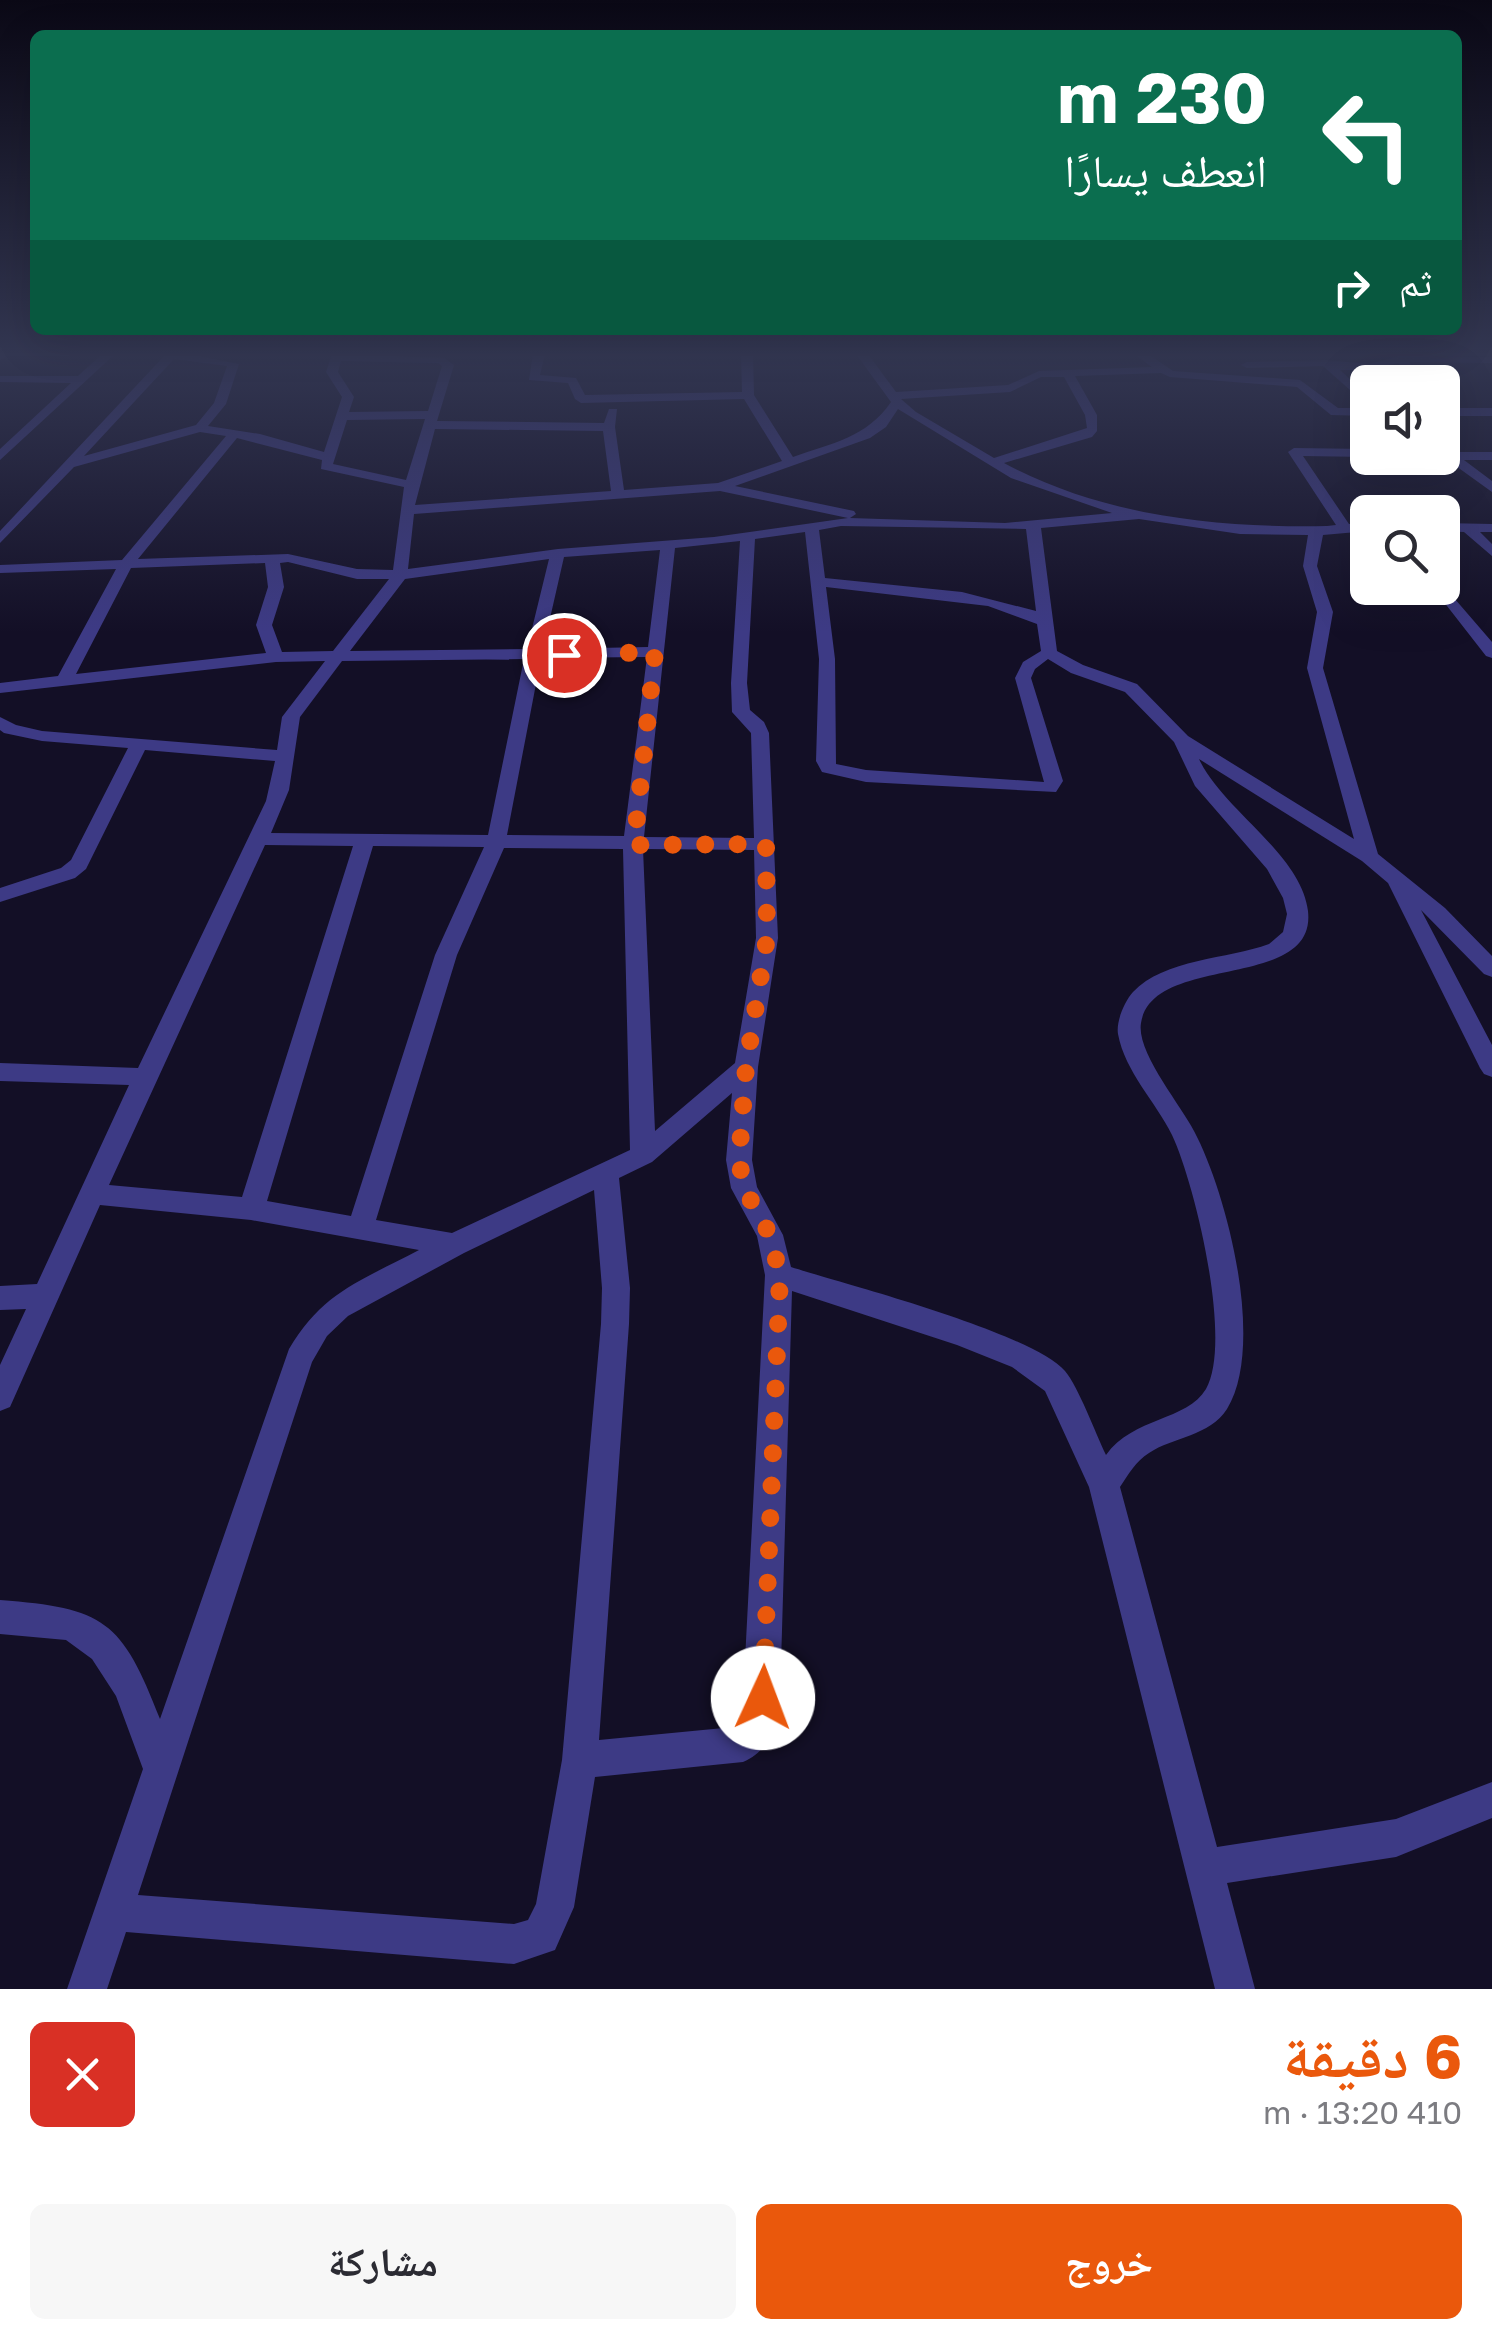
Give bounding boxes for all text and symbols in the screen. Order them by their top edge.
text: 230 m [1057,54,1267,138]
icon: left [1302,70,1432,200]
text: انعطف يسارًا [1064,143,1267,197]
text: ثم [1399,259,1432,304]
icon: right [1324,260,1379,315]
map controls [1350,365,1460,605]
button: sound [1350,365,1460,475]
button: search [1350,495,1460,605]
pin [522,613,607,698]
icon: arrive [537,628,592,683]
position arrow [711,1646,815,1750]
text: 6 دقيقة [1283,2019,1462,2091]
button: close [30,2022,135,2127]
text: 410 m · 13:20 [1263,2093,1462,2131]
button: مشاركة [30,2204,736,2319]
button: خروج [756,2204,1462,2319]

